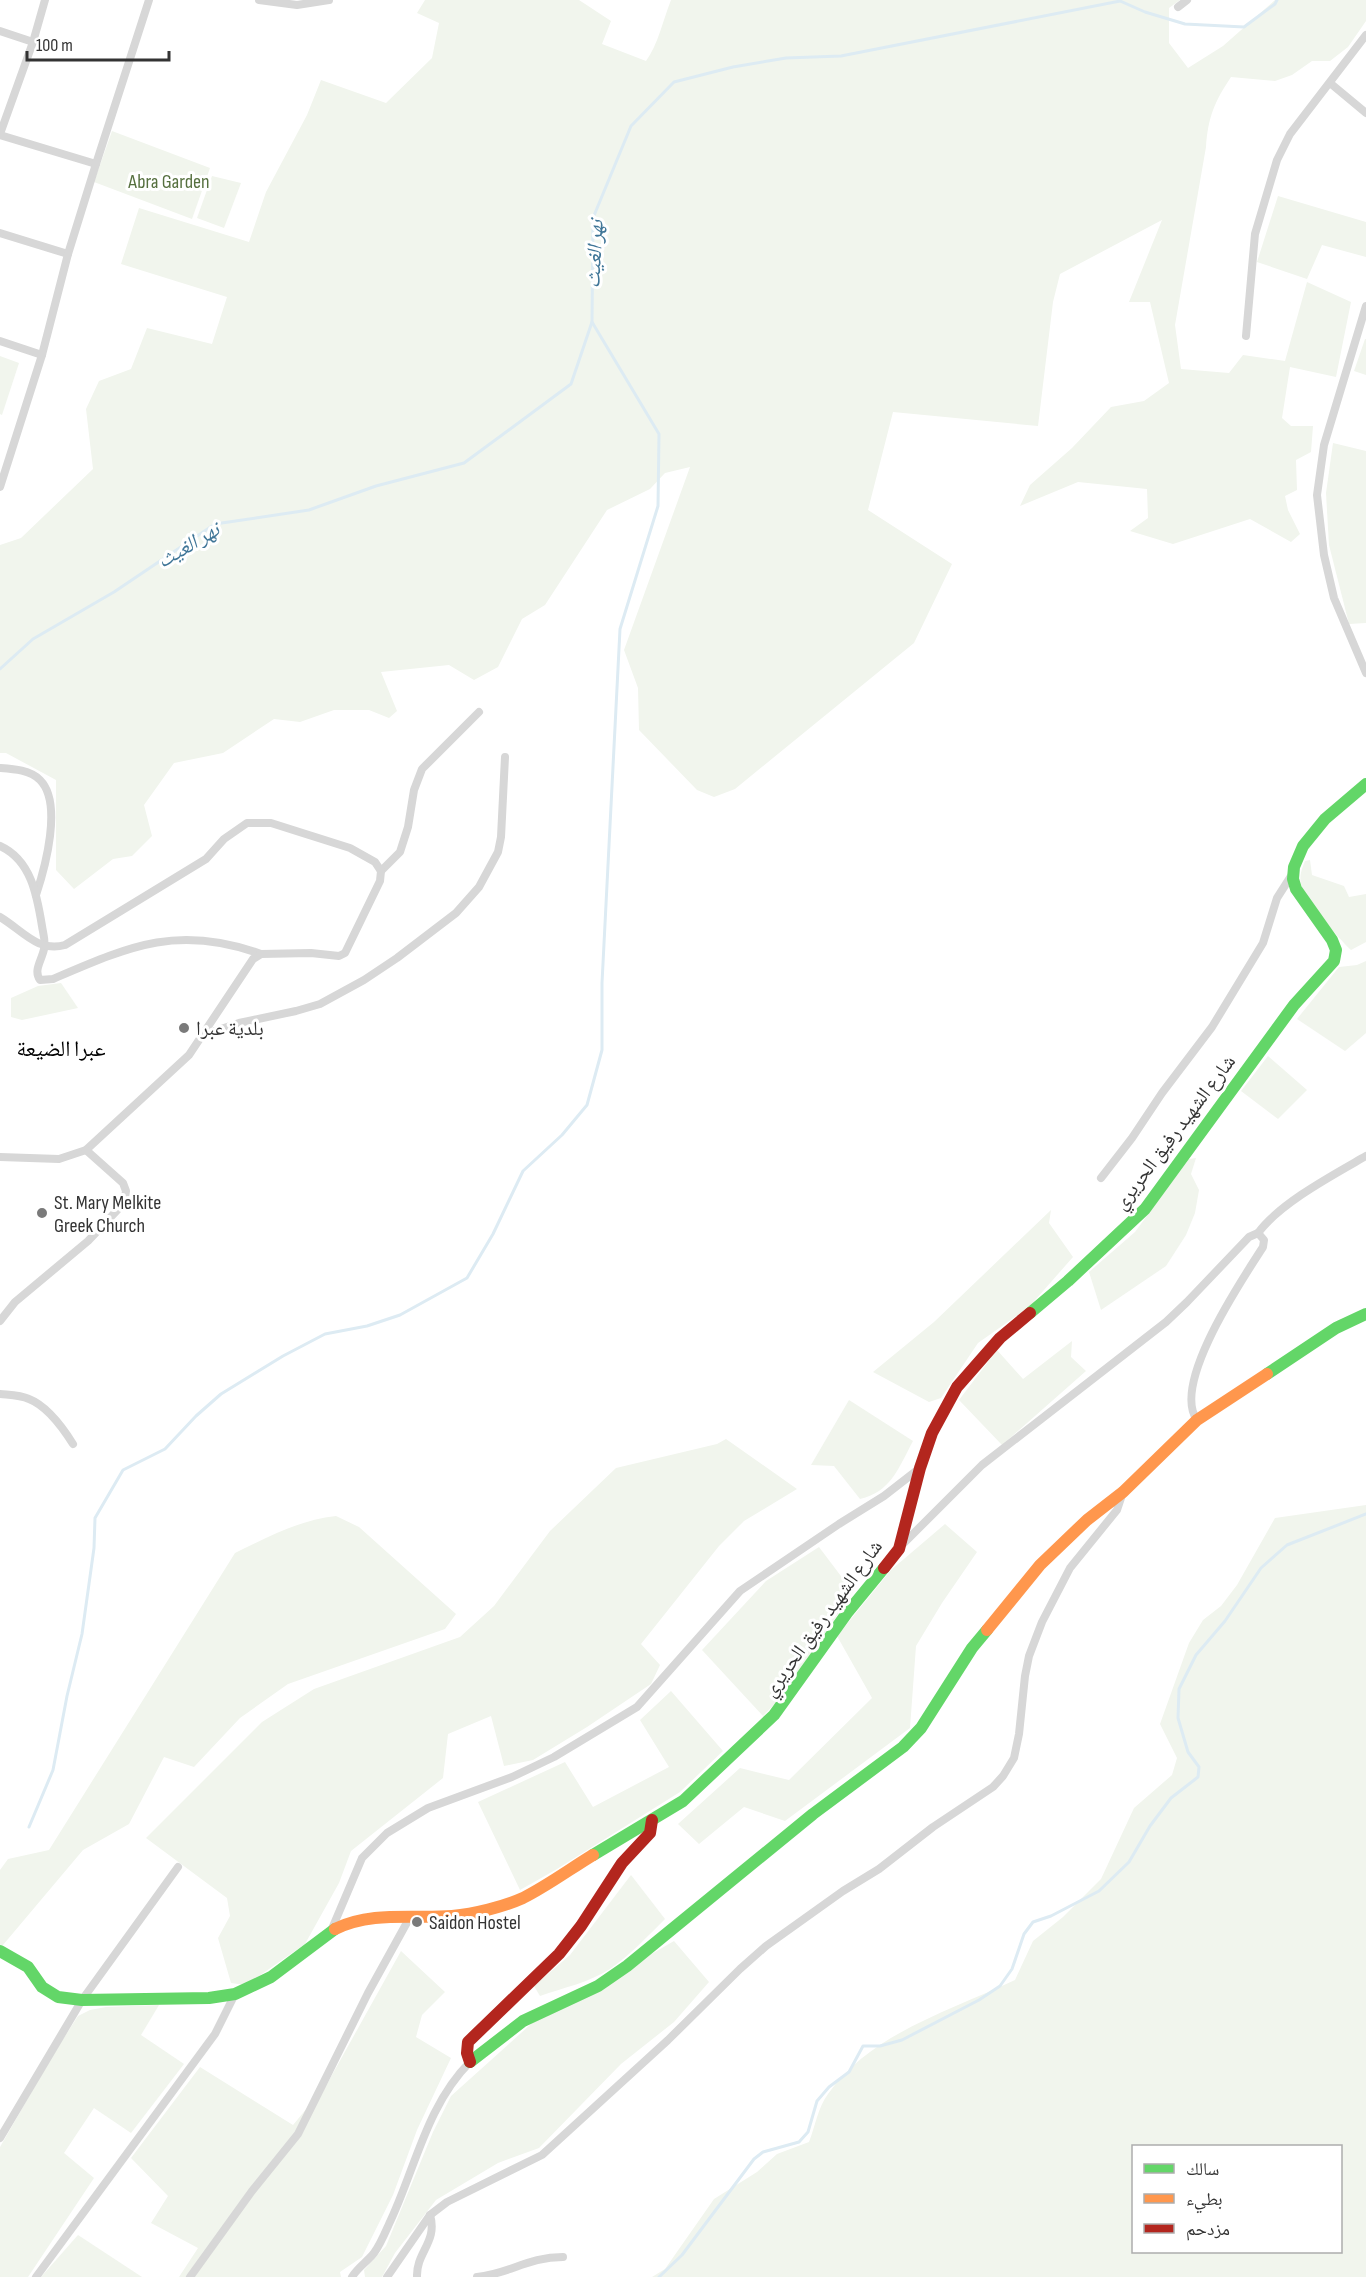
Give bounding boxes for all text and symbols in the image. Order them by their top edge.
scale bar [27,24,170,62]
text: 100 m [36,35,73,56]
park label: Abra Garden [127,170,210,194]
water label: نهر الغيث [580,216,609,289]
water label: نهر الغيث [152,515,227,574]
place label: بلدية عبرا [196,1017,264,1041]
marker: بلدية عبرا [177,1021,191,1035]
district label: عبرا الضيعة [16,1036,106,1063]
street label: شارع الشهيد رفيق الحريري [1109,1050,1243,1217]
place label: St. Mary Melkite Greek Church [54,1191,161,1238]
marker: St. Mary Melkite Greek Church [35,1206,49,1220]
street label: شارع الشهيد رفيق الحريري [758,1535,890,1703]
place label: Saidon Hostel [429,1911,521,1935]
marker: Saidon Hostel [410,1915,424,1929]
legend [1132,2145,1342,2253]
text: سالك [1186,2159,1219,2180]
text: بطيء [1186,2189,1223,2214]
text: مزدحم [1186,2219,1230,2241]

